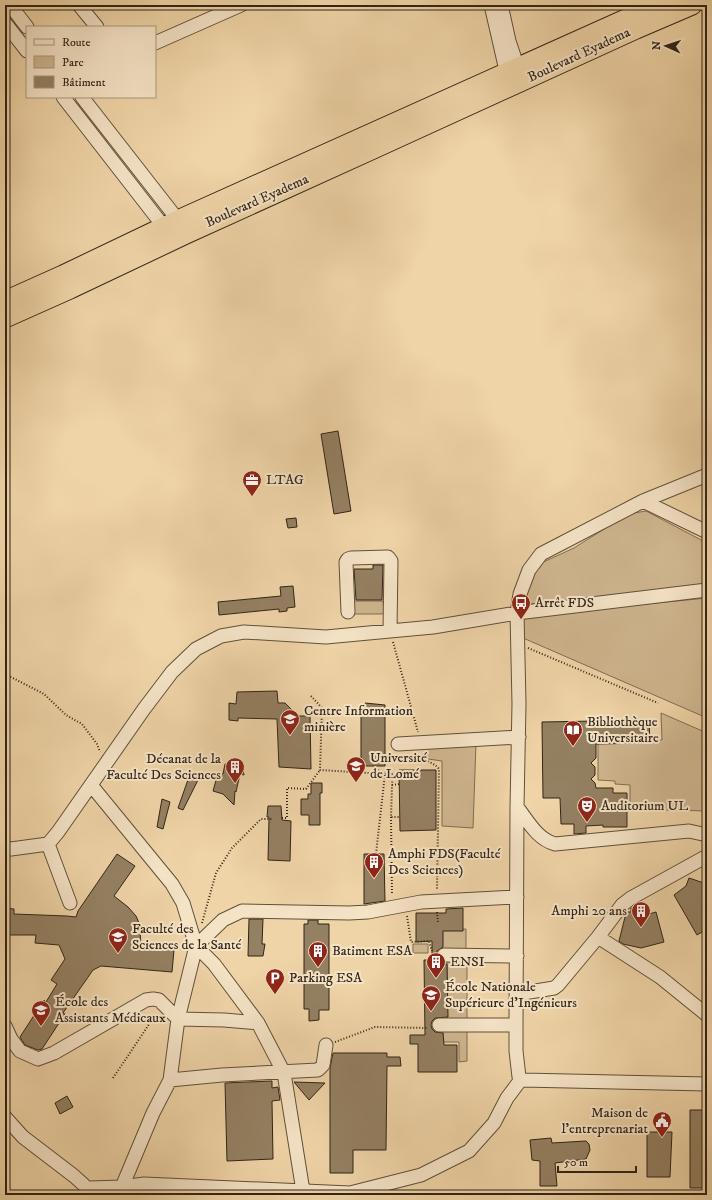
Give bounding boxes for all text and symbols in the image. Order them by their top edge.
street label: Boulevard Eyadema [525,23,633,87]
legend [26,26,156,98]
north arrow [646,26,686,66]
text: Route [62,35,90,50]
text: N [650,41,664,50]
text: Parc [62,55,84,70]
text: Bâtiment [62,75,106,90]
street label: Boulevard Eyadema [203,170,311,232]
office icon: LTAG [241,469,263,497]
place label: LTAG [266,471,304,489]
bus stop icon: Arrêt FDS [510,592,532,620]
place label: Arrêt FDS [535,594,594,612]
place label: Centre Information minière [304,702,414,736]
school or university icon: Centre Information minière [279,708,301,736]
place label: Bibliothèque Universitaire [587,713,659,747]
library icon: Bibliothèque Universitaire [562,719,584,747]
place label: Université de Lomé [370,749,427,783]
place label: Décanat de la Faculté Des Sciences [106,750,221,784]
school or university icon: Université de Lomé [345,755,367,783]
building icon: Décanat de la Faculté Des Sciences [224,756,246,784]
theatre icon: Auditorium UL [576,795,598,823]
place label: Auditorium UL [601,797,688,815]
place label: Amphi FDS(Faculté Des Sciences) [388,845,501,879]
building icon: Amphi FDS(Faculté Des Sciences) [363,851,385,879]
building icon: Amphi 20 ans [630,900,652,928]
place label: Amphi 20 ans [551,902,627,920]
place label: Faculté des Sciences de la Santé [132,920,241,954]
school or university icon: Faculté des Sciences de la Santé [107,926,129,954]
building icon: Batiment ESA [307,940,329,968]
place label: Batiment ESA [332,942,413,960]
building icon: ENSI [425,951,447,979]
place label: ENSI [450,953,485,971]
parking icon: Parking ESA [264,967,286,995]
place label: Parking ESA [289,969,363,987]
place label: École Nationale Supérieure d'Ingénieurs [445,978,577,1012]
school or university icon: École Nationale Supérieure d'Ingénieurs [420,984,442,1012]
place label: École des Assistants Médicaux [55,993,166,1027]
school or university icon: École des Assistants Médicaux [30,999,52,1027]
place label: Maison de l'entreprenariat [561,1104,649,1138]
public building icon: Maison de l'entreprenariat [651,1110,673,1138]
scale bar [558,1148,636,1174]
text: 50 m [564,1155,588,1170]

